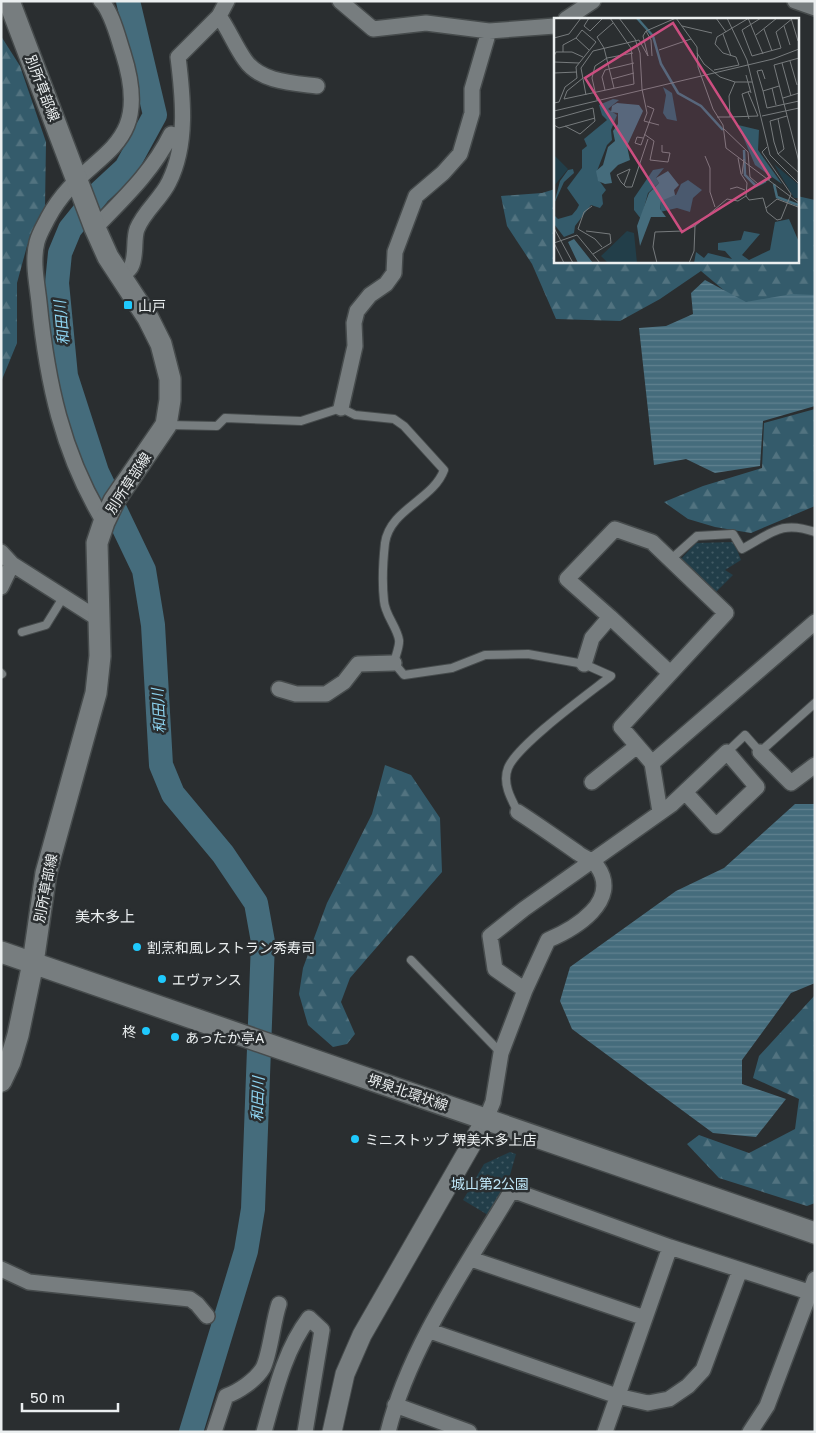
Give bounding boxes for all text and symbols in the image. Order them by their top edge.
inset map [554,18,798,262]
street label: 別所草部線 [23,52,63,124]
place label: 山戸 [138,297,166,314]
water label: 和田川 [50,298,72,346]
marker: 山戸 [122,299,134,311]
street label: 別所草部線 [102,449,154,517]
water label: 和田川 [148,686,168,734]
street label: 別所草部線 [30,852,60,924]
district label: 美木多上 [75,907,135,925]
place label: 割烹和風レストラン秀寿司 [147,939,315,956]
marker: 割烹和風レストラン秀寿司 [131,941,143,953]
place label: エヴァンス [172,971,242,988]
marker: エヴァンス [156,973,168,985]
place label: 柊 [122,1023,136,1040]
marker: 柊 [140,1025,152,1037]
place label: あったか亭A [185,1029,265,1046]
marker: あったか亭A [169,1031,181,1043]
street label: 堺泉北環状線 [366,1070,450,1114]
water label: 和田川 [247,1074,267,1122]
place label: ミニストップ 堺美木多上店 [365,1131,537,1148]
marker: ミニストップ 堺美木多上店 [349,1133,361,1145]
park label: 城山第2公園 [451,1175,529,1192]
scale bar [22,1380,119,1412]
text: 50 m [30,1388,65,1406]

